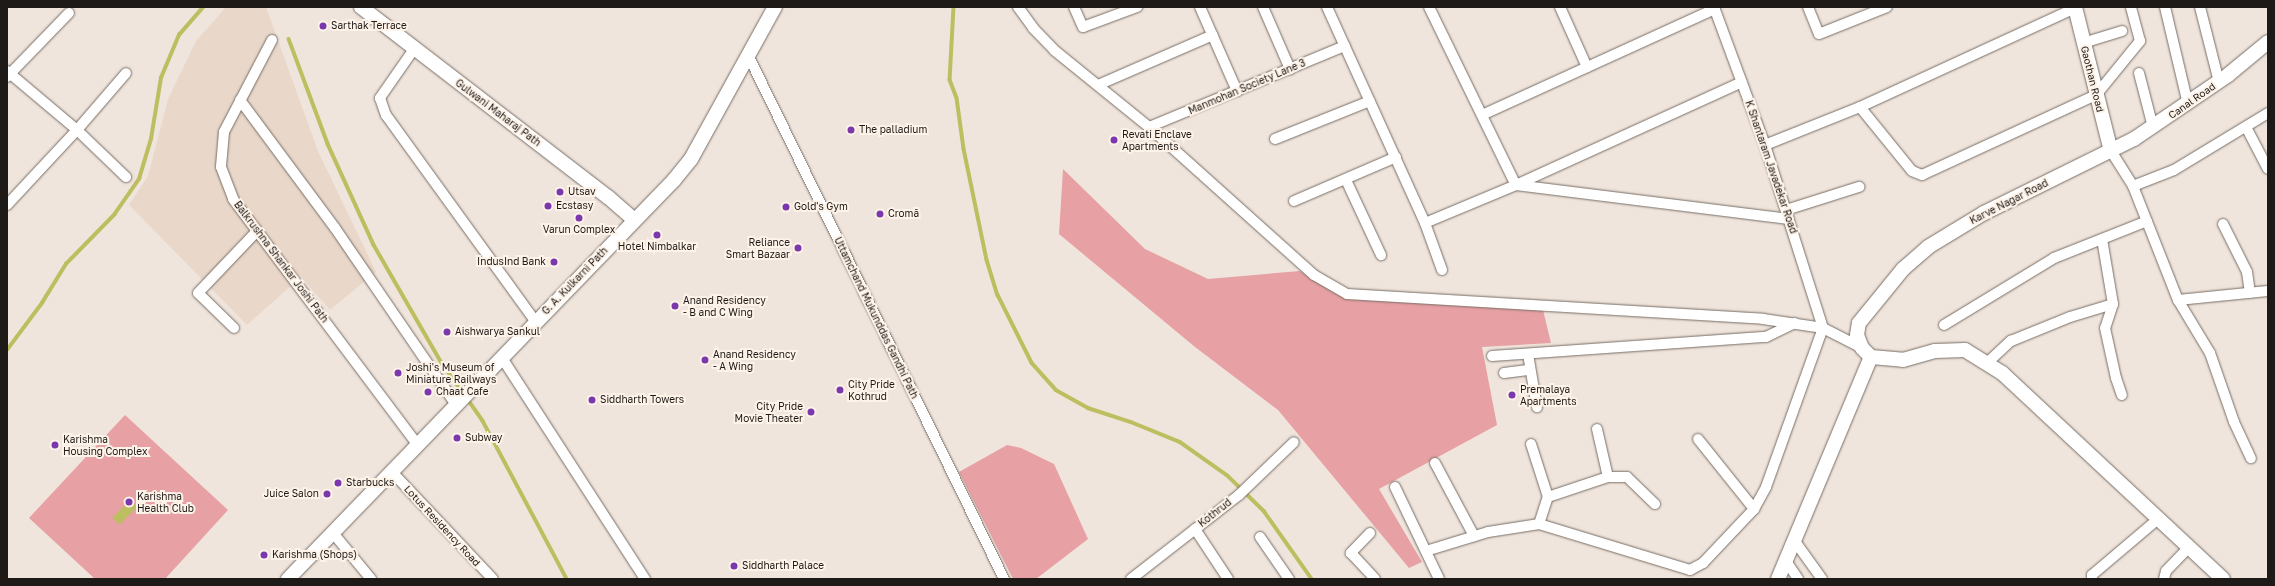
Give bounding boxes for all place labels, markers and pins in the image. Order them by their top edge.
place label: Sarthak Terrace [331,20,407,32]
marker: Sarthak Terrace [318,21,328,31]
place label: The palladium [859,124,927,136]
marker: The palladium [846,125,856,135]
place label: Revati Enclave Apartments [1122,128,1192,152]
marker: Revati Enclave Apartments [1109,135,1119,145]
place label: Utsav [568,186,596,198]
marker: Utsav [555,187,565,197]
place label: Ecstasy [556,200,593,212]
marker: Ecstasy [543,201,553,211]
place label: Gold's Gym [794,201,848,213]
marker: Gold's Gym [781,202,791,212]
place label: Cromā [888,208,919,220]
marker: Cromā [875,209,885,219]
marker: Varun Complex [574,213,584,223]
place label: Varun Complex [543,224,615,236]
marker: Hotel Nimbalkar [652,230,662,240]
place label: Reliance Smart Bazaar [726,236,790,260]
place label: Hotel Nimbalkar [618,241,696,253]
marker: Reliance Smart Bazaar [793,243,803,253]
place label: IndusInd Bank [477,256,546,268]
marker: IndusInd Bank [549,257,559,267]
place label: Anand Residency - B and C Wing [683,294,766,318]
marker: Anand Residency - B and C Wing [670,301,680,311]
place label: Aishwarya Sankul [455,326,540,338]
marker: Aishwarya Sankul [442,327,452,337]
place label: Anand Residency - A Wing [713,348,796,372]
marker: Anand Residency - A Wing [700,355,710,365]
place label: Joshi's Museum of Miniature Railways [406,361,496,384]
marker: Joshi's Museum of Miniature Railways [393,368,403,378]
place label: City Pride Kothrud [848,378,895,402]
place label: Premalaya Apartments [1520,383,1577,406]
marker: City Pride Kothrud [835,385,845,395]
place label: Chaat Cafe [436,386,488,398]
marker: Chaat Cafe [423,387,433,397]
marker: Premalaya Apartments [1507,390,1517,400]
place label: Siddharth Towers [600,394,684,406]
marker: Siddharth Towers [587,395,597,405]
place label: City Pride Movie Theater [735,400,803,424]
marker: City Pride Movie Theater [806,407,816,417]
place label: Subway [465,432,502,444]
place label: Karishma Housing Complex [63,433,147,456]
marker: Subway [452,433,462,443]
marker: Karishma Housing Complex [50,440,60,450]
place label: Starbucks [346,477,394,489]
marker: Starbucks [333,478,343,488]
place label: Juice Salon [264,488,319,500]
marker: Juice Salon [322,489,332,499]
place label: Karishma Health Club [137,490,194,514]
marker: Karishma Health Club [124,497,134,507]
place label: Karishma (Shops) [272,549,357,561]
marker: Karishma (Shops) [259,550,269,560]
place label: Siddharth Palace [742,560,824,572]
marker: Siddharth Palace [729,561,739,571]

